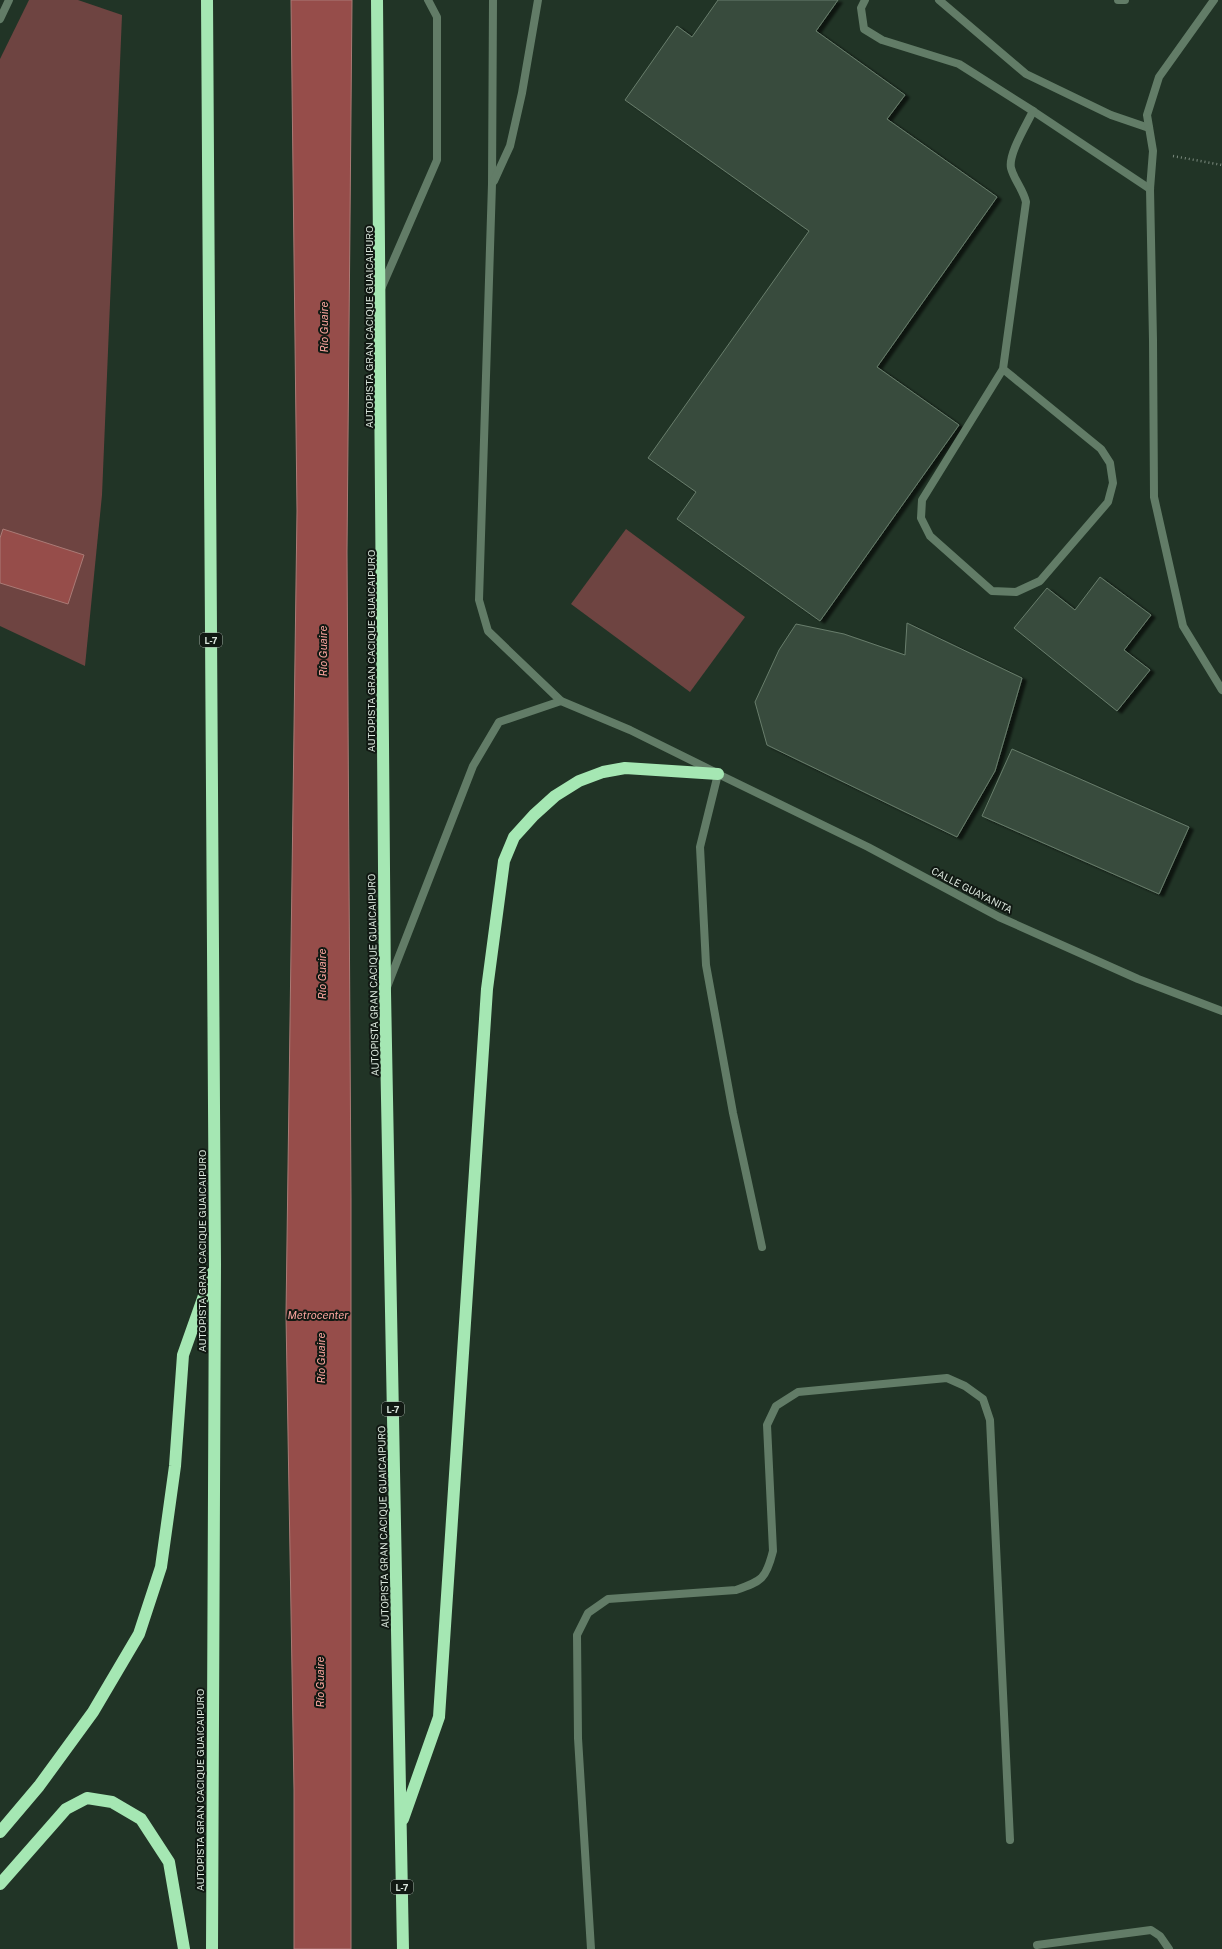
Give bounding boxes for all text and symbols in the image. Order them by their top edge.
street label: AUTOPISTA GRAN CACIQUE GUAICAIPURO [363,226,375,428]
water label: Río Guaire [318,301,330,353]
street label: AUTOPISTA GRAN CACIQUE GUAICAIPURO [365,550,377,752]
water label: Río Guaire [317,625,329,677]
road number: L-7 [200,633,222,647]
street label: CALLE GUAYANITA [929,864,1015,916]
street label: AUTOPISTA GRAN CACIQUE GUAICAIPURO [365,874,381,1076]
water label: Río Guaire [316,948,328,1000]
street label: AUTOPISTA GRAN CACIQUE GUAICAIPURO [196,1150,208,1352]
water label: Metrocenter [288,1309,349,1321]
water label: Río Guaire [315,1332,327,1384]
road number: L-7 [382,1402,404,1416]
street label: AUTOPISTA GRAN CACIQUE GUAICAIPURO [375,1426,391,1628]
water label: Río Guaire [314,1656,326,1708]
street label: AUTOPISTA GRAN CACIQUE GUAICAIPURO [194,1689,206,1891]
road number: L-7 [391,1880,413,1894]

